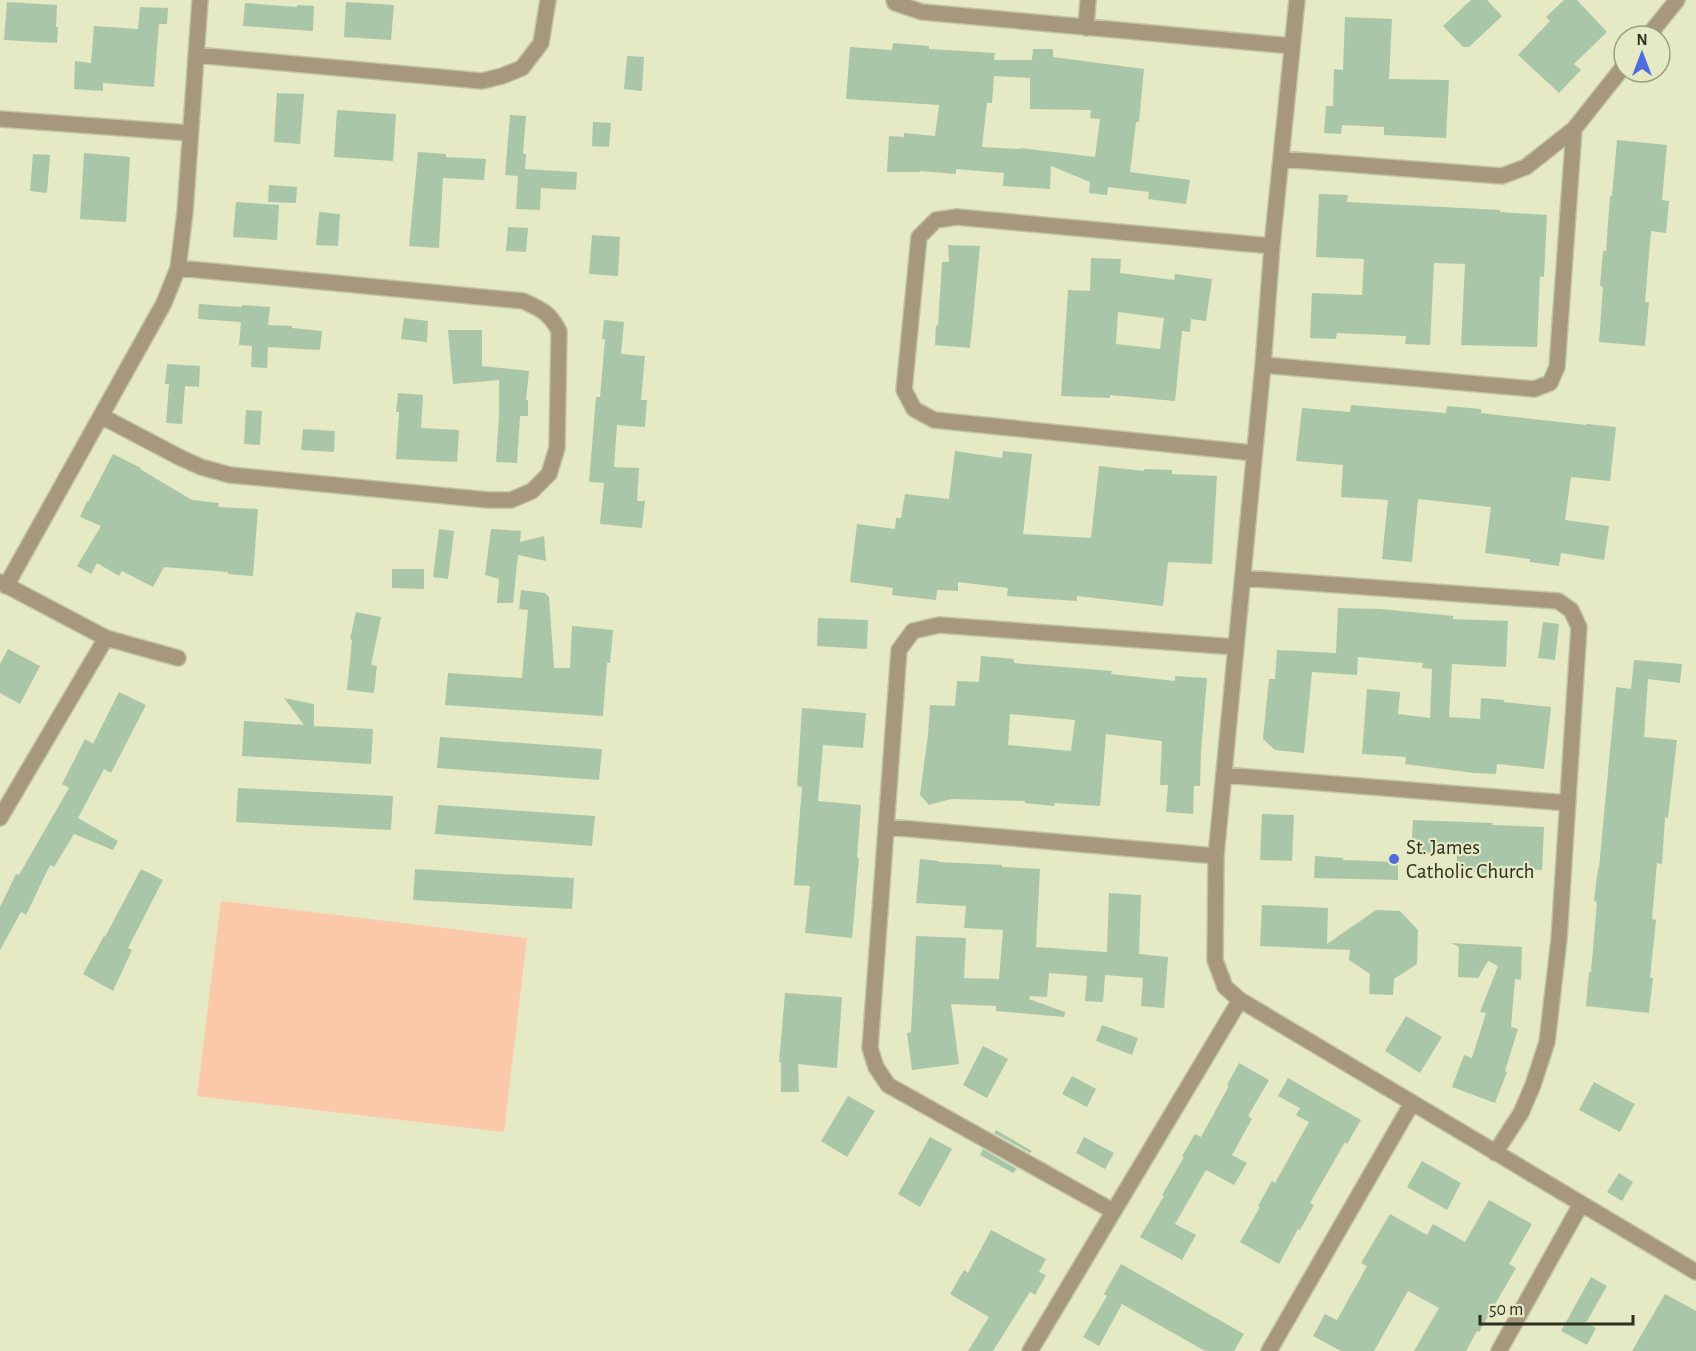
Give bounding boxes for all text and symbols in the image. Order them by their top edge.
north arrow [1612,24,1672,84]
text: N [1636,32,1648,48]
place label: St. James Catholic Church [1406,837,1534,882]
marker: St. James Catholic Church [1387,852,1401,866]
scale bar [1480,1288,1633,1326]
text: 50 m [1489,1301,1523,1319]

